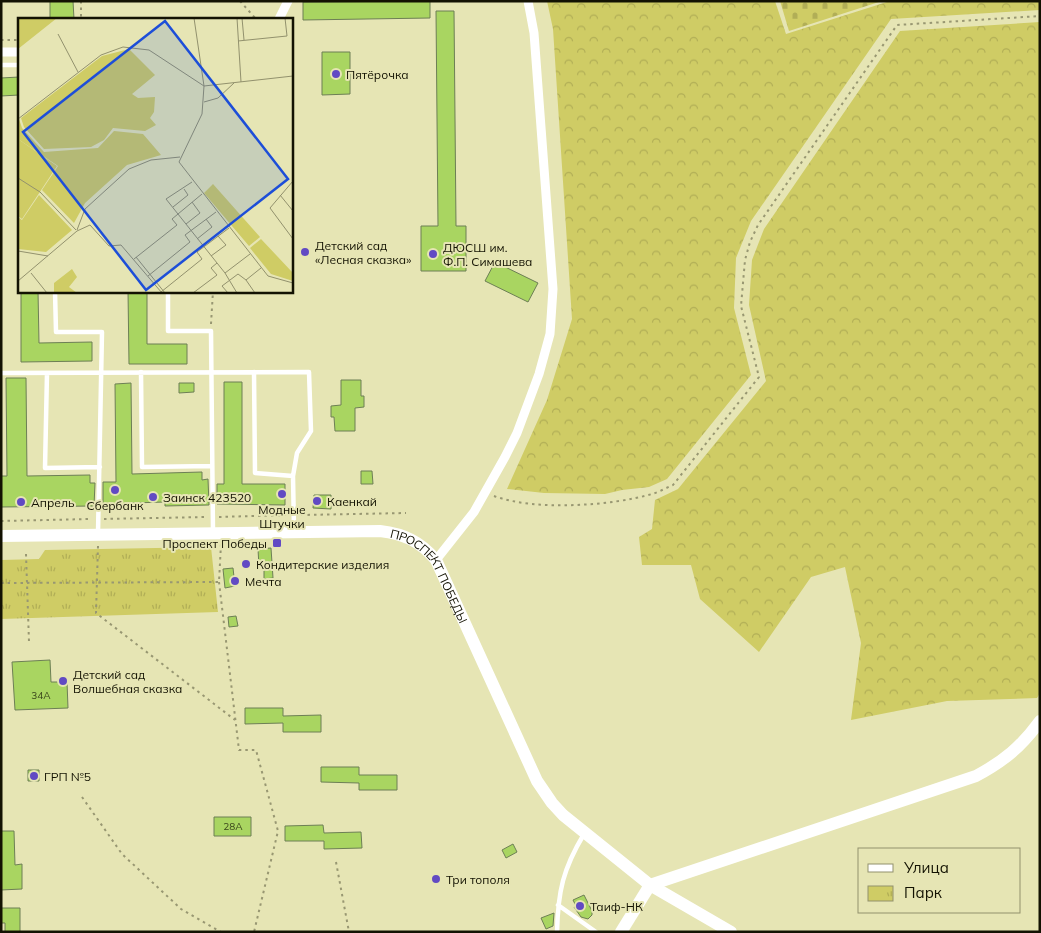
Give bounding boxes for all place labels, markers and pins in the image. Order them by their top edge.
place label: Пятёрочка [346,67,409,82]
marker: Пятёрочка [330,68,342,80]
place label: Детский сад «Лесная сказка» [315,238,412,267]
place label: ДЮСШ им. Ф.П. Симашева [443,240,532,269]
marker: Детский сад «Лесная сказка» [299,246,311,258]
marker: ДЮСШ им. Ф.П. Симашева [427,248,439,260]
marker: Сбербанк [109,484,121,496]
marker: Модные Штучки [276,488,288,500]
place label: Заинск 423520 [163,490,251,505]
marker: Заинск 423520 [147,491,159,503]
place label: Каенкай [327,494,377,509]
place label: Апрель [31,495,75,510]
marker: Каенкай [311,495,323,507]
marker: Апрель [15,496,27,508]
place label: Сбербанк [86,498,144,513]
place label: Модные Штучки [258,502,306,531]
place label: Проспект Победы [163,536,267,551]
marker: Проспект Победы [271,537,283,549]
place label: Кондитерские изделия [256,557,389,572]
marker: Кондитерские изделия [240,558,252,570]
place label: Мечта [245,574,281,589]
marker: Мечта [229,575,241,587]
place label: Детский сад Волшебная сказка [73,667,182,696]
marker: Детский сад Волшебная сказка [57,675,69,687]
place label: ГРП №5 [44,769,91,784]
marker: ГРП №5 [28,770,40,782]
place label: Три тополя [446,872,510,887]
marker: Три тополя [430,873,442,885]
place label: Таиф-НК [590,899,643,914]
marker: Таиф-НК [574,900,586,912]

